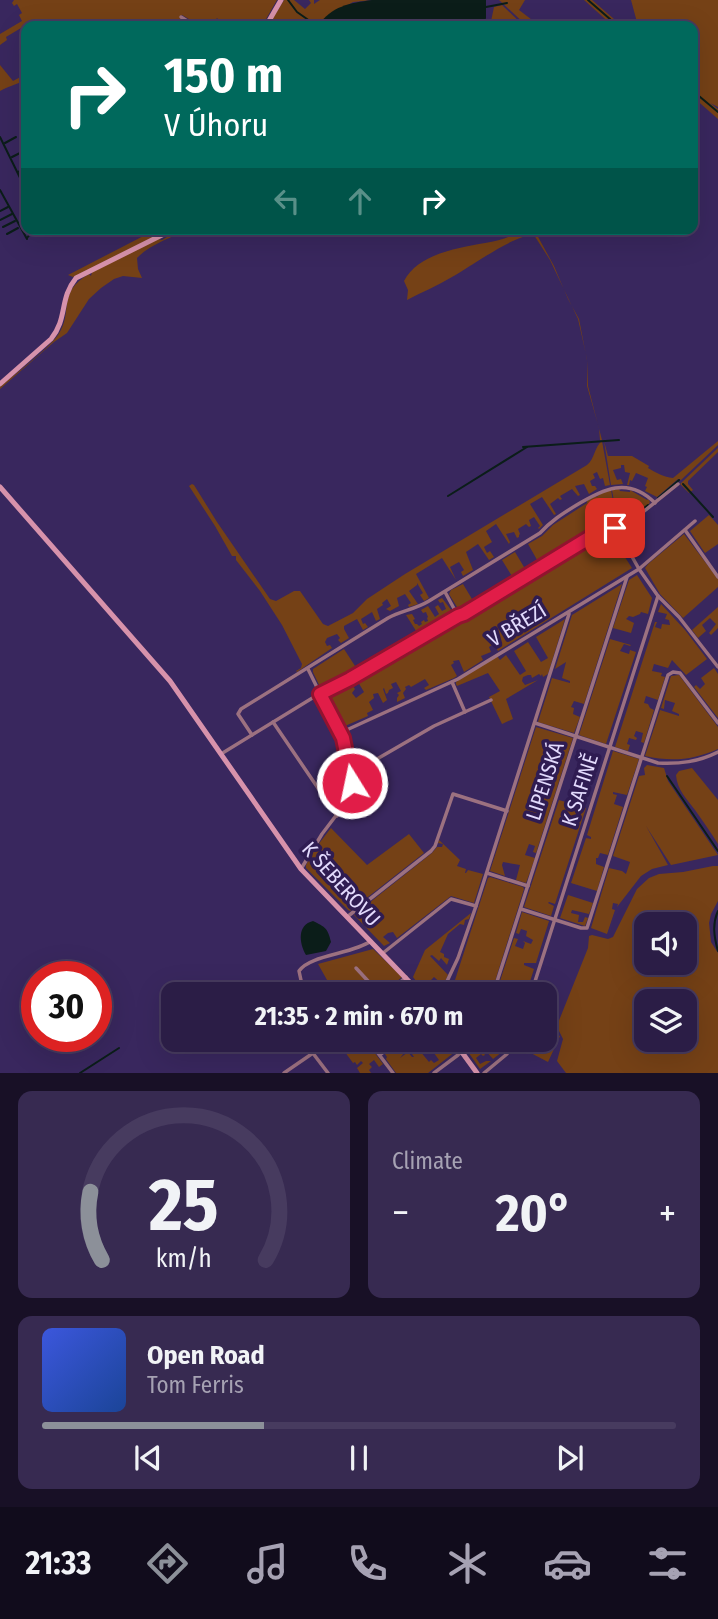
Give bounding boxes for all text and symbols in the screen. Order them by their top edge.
text: 150 m [164,46,283,105]
icon: right [49,49,140,140]
text: V Úhoru [164,106,268,144]
icon: left [268,182,306,220]
icon: ahead [341,182,379,220]
icon: right [414,182,452,220]
pin [585,498,645,558]
icon: arrive [596,509,634,547]
street label: V BŘEZÍ [483,597,551,653]
street label: LIPENSKÁ [520,738,570,824]
position arrow [315,746,389,820]
street label: K SAFINĚ [556,750,604,830]
street label: K ŠEBEROVU [296,836,386,932]
map controls [634,912,697,1052]
button: sound [634,912,697,975]
speed limit sign: 30 [21,961,112,1052]
button: layers [634,989,697,1052]
text: 21:35 · 2 min · 670 m [255,1001,463,1032]
text: Climate [392,1147,463,1175]
text: 25 [148,1163,219,1250]
text: 20° [496,1182,572,1245]
text: − [392,1190,409,1236]
text: + [659,1190,676,1236]
text: km/h [156,1244,212,1274]
text: Open Road [147,1340,265,1371]
text: Tom Ferris [147,1371,244,1399]
icon: previous [129,1439,167,1477]
icon: pause [340,1439,378,1477]
icon: next [551,1439,589,1477]
icon: directions [143,1539,192,1588]
icon: music [243,1539,292,1588]
icon: phone [343,1539,392,1588]
icon: climate [443,1539,492,1588]
icon: car [543,1539,592,1588]
icon: filters [643,1539,692,1588]
text: 21:33 [26,1544,91,1582]

